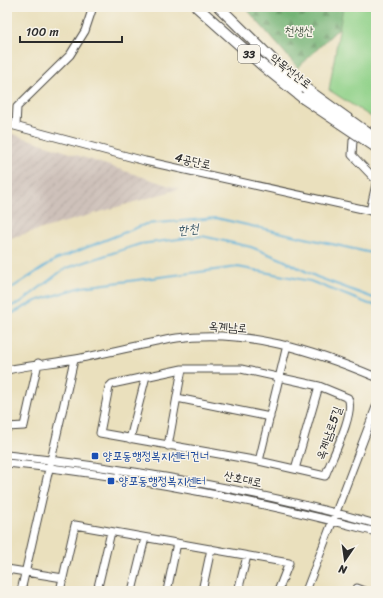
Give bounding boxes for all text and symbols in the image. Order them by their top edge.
scale bar [20,18,122,44]
park label: 천생산 [285,20,314,42]
text: 100 m [26,21,59,43]
road number: 33 [238,45,260,63]
street label: 약목선산로 [265,47,317,95]
street label: 4공단로 [173,146,213,176]
water label: 한천 [177,216,201,241]
street label: 옥계남로 [208,315,248,339]
street label: 옥계남로5길 [310,403,349,463]
place label: 양포동행정복지센터건너 [103,445,209,467]
marker: 양포동행정복지센터건너 [90,451,100,461]
street label: 산호대로 [222,464,264,494]
place label: 양포동행정복지센터 [119,470,206,492]
marker: 양포동행정복지센터 [106,476,116,486]
north arrow [325,540,365,580]
text: N [337,559,350,580]

